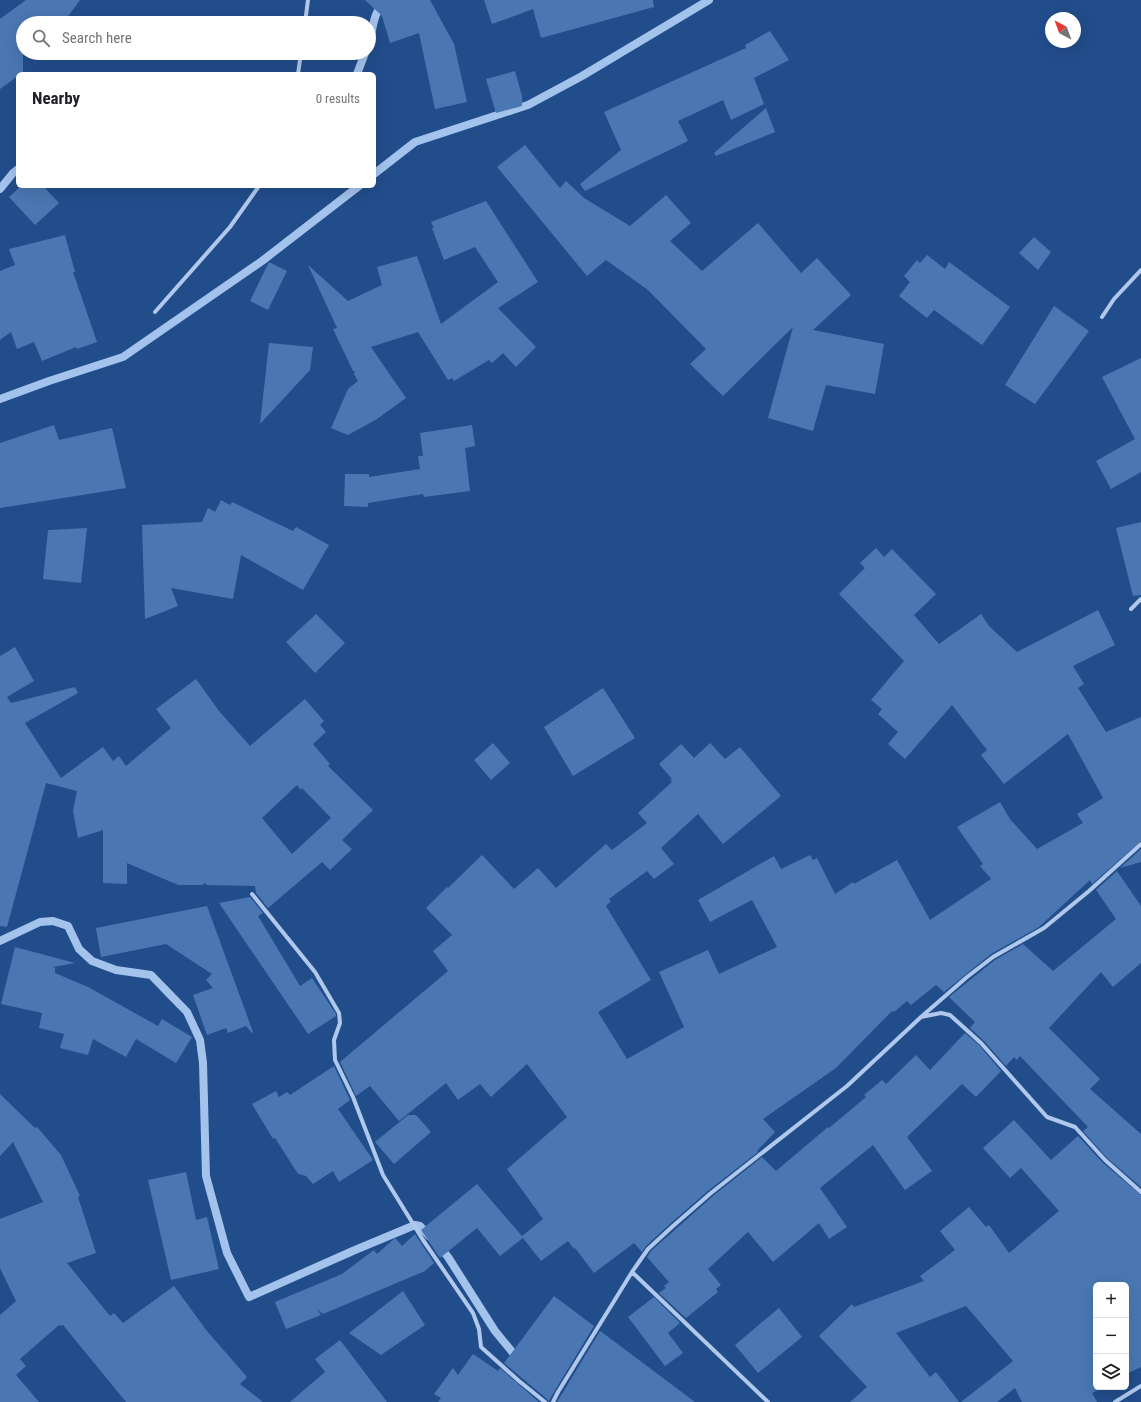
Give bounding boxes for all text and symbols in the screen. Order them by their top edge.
north arrow [1045,12,1081,48]
search box [16,16,376,60]
icon: search [30,27,52,49]
text: Search here [62,29,132,47]
text: Nearby [32,88,80,108]
text: 0 results [316,91,360,106]
map controls [1093,1282,1129,1390]
button: + [1093,1282,1129,1318]
button: − [1093,1318,1129,1354]
button: layers [1093,1354,1129,1390]

